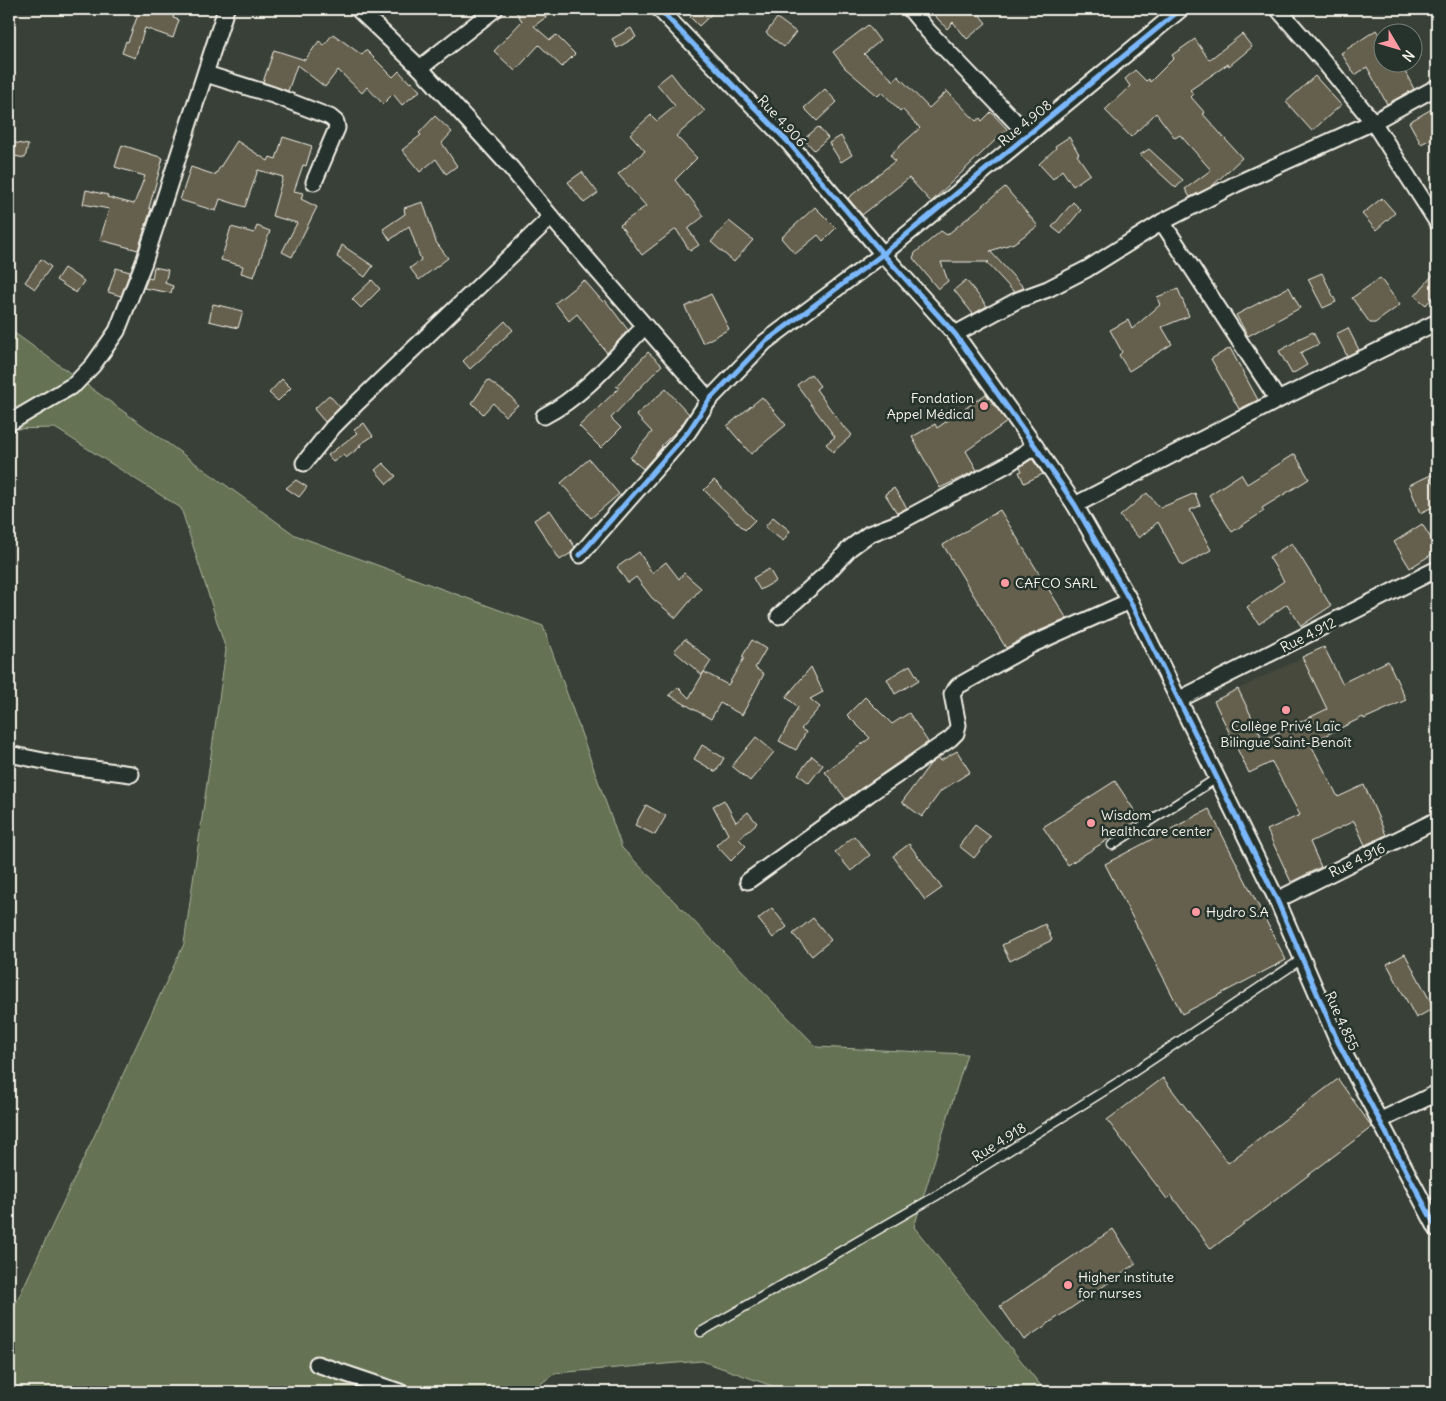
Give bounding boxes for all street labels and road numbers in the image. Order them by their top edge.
street label: Rue 4.906 [754,91,810,151]
street label: Rue 4.908 [994,96,1056,150]
street label: Rue 4.912 [1277,613,1339,657]
street label: Rue 4.916 [1326,839,1388,881]
street label: Rue 4.855 [1321,989,1363,1053]
street label: Rue 4.918 [969,1118,1029,1166]

